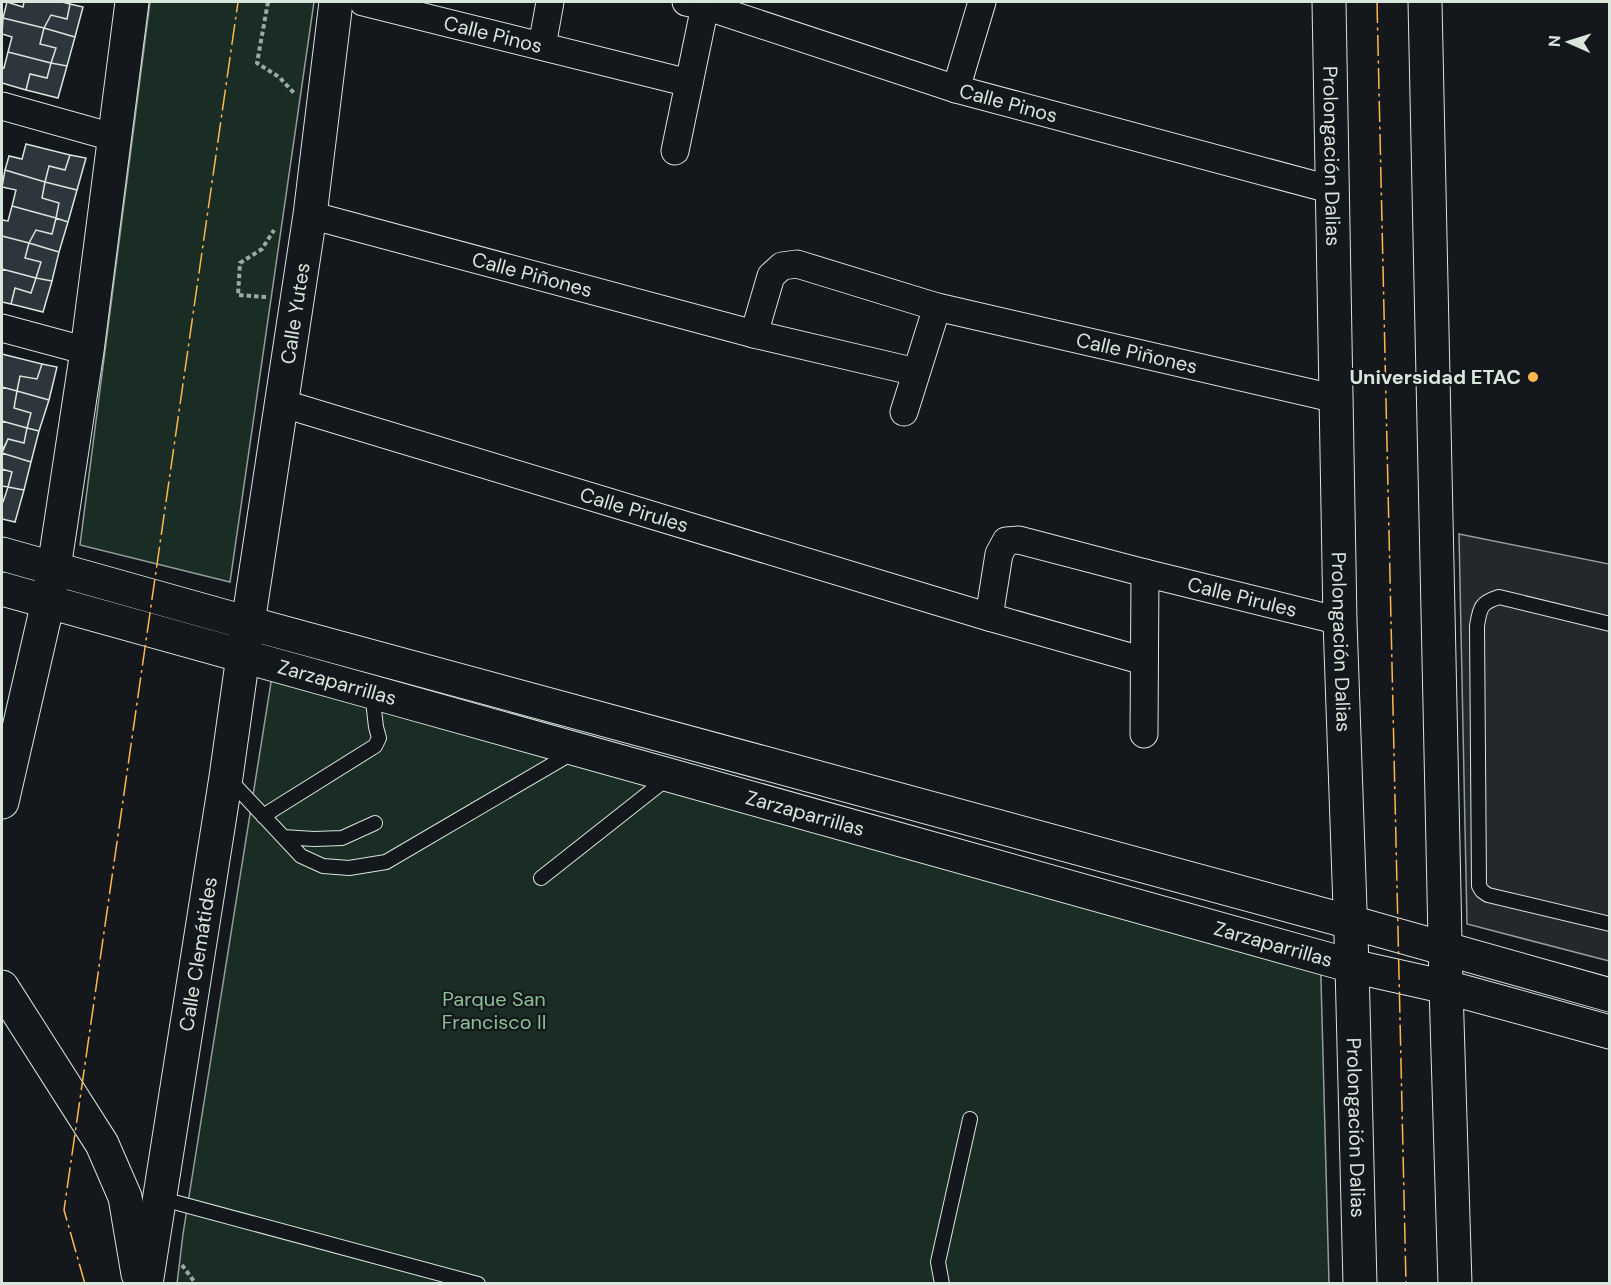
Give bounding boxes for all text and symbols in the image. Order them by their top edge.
street label: Calle Pinos [441,10,545,59]
north arrow [1539,12,1599,72]
text: N [1544,35,1565,48]
street label: Prolongación Dalias [1317,66,1346,246]
street label: Calle Pinos [956,77,1060,129]
street label: Calle Piñones [469,246,595,303]
street label: Calle Yutes [275,261,316,366]
street label: Calle Piñones [1074,326,1200,379]
place label: Universidad ETAC [1349,364,1521,390]
marker: Universidad ETAC [1526,370,1540,384]
street label: Calle Pirules [577,481,692,538]
street label: Prolongación Dalias [1326,552,1357,732]
street label: Calle Pirules [1185,571,1300,623]
street label: Zarzaparrillas [275,653,400,711]
street label: Zarzaparrillas [743,784,868,842]
street label: Calle Clemátides [173,875,223,1033]
street label: Zarzaparrillas [1211,915,1336,973]
park label: Parque San Francisco II [442,986,546,1035]
street label: Prolongación Dalias [1341,1037,1371,1218]

